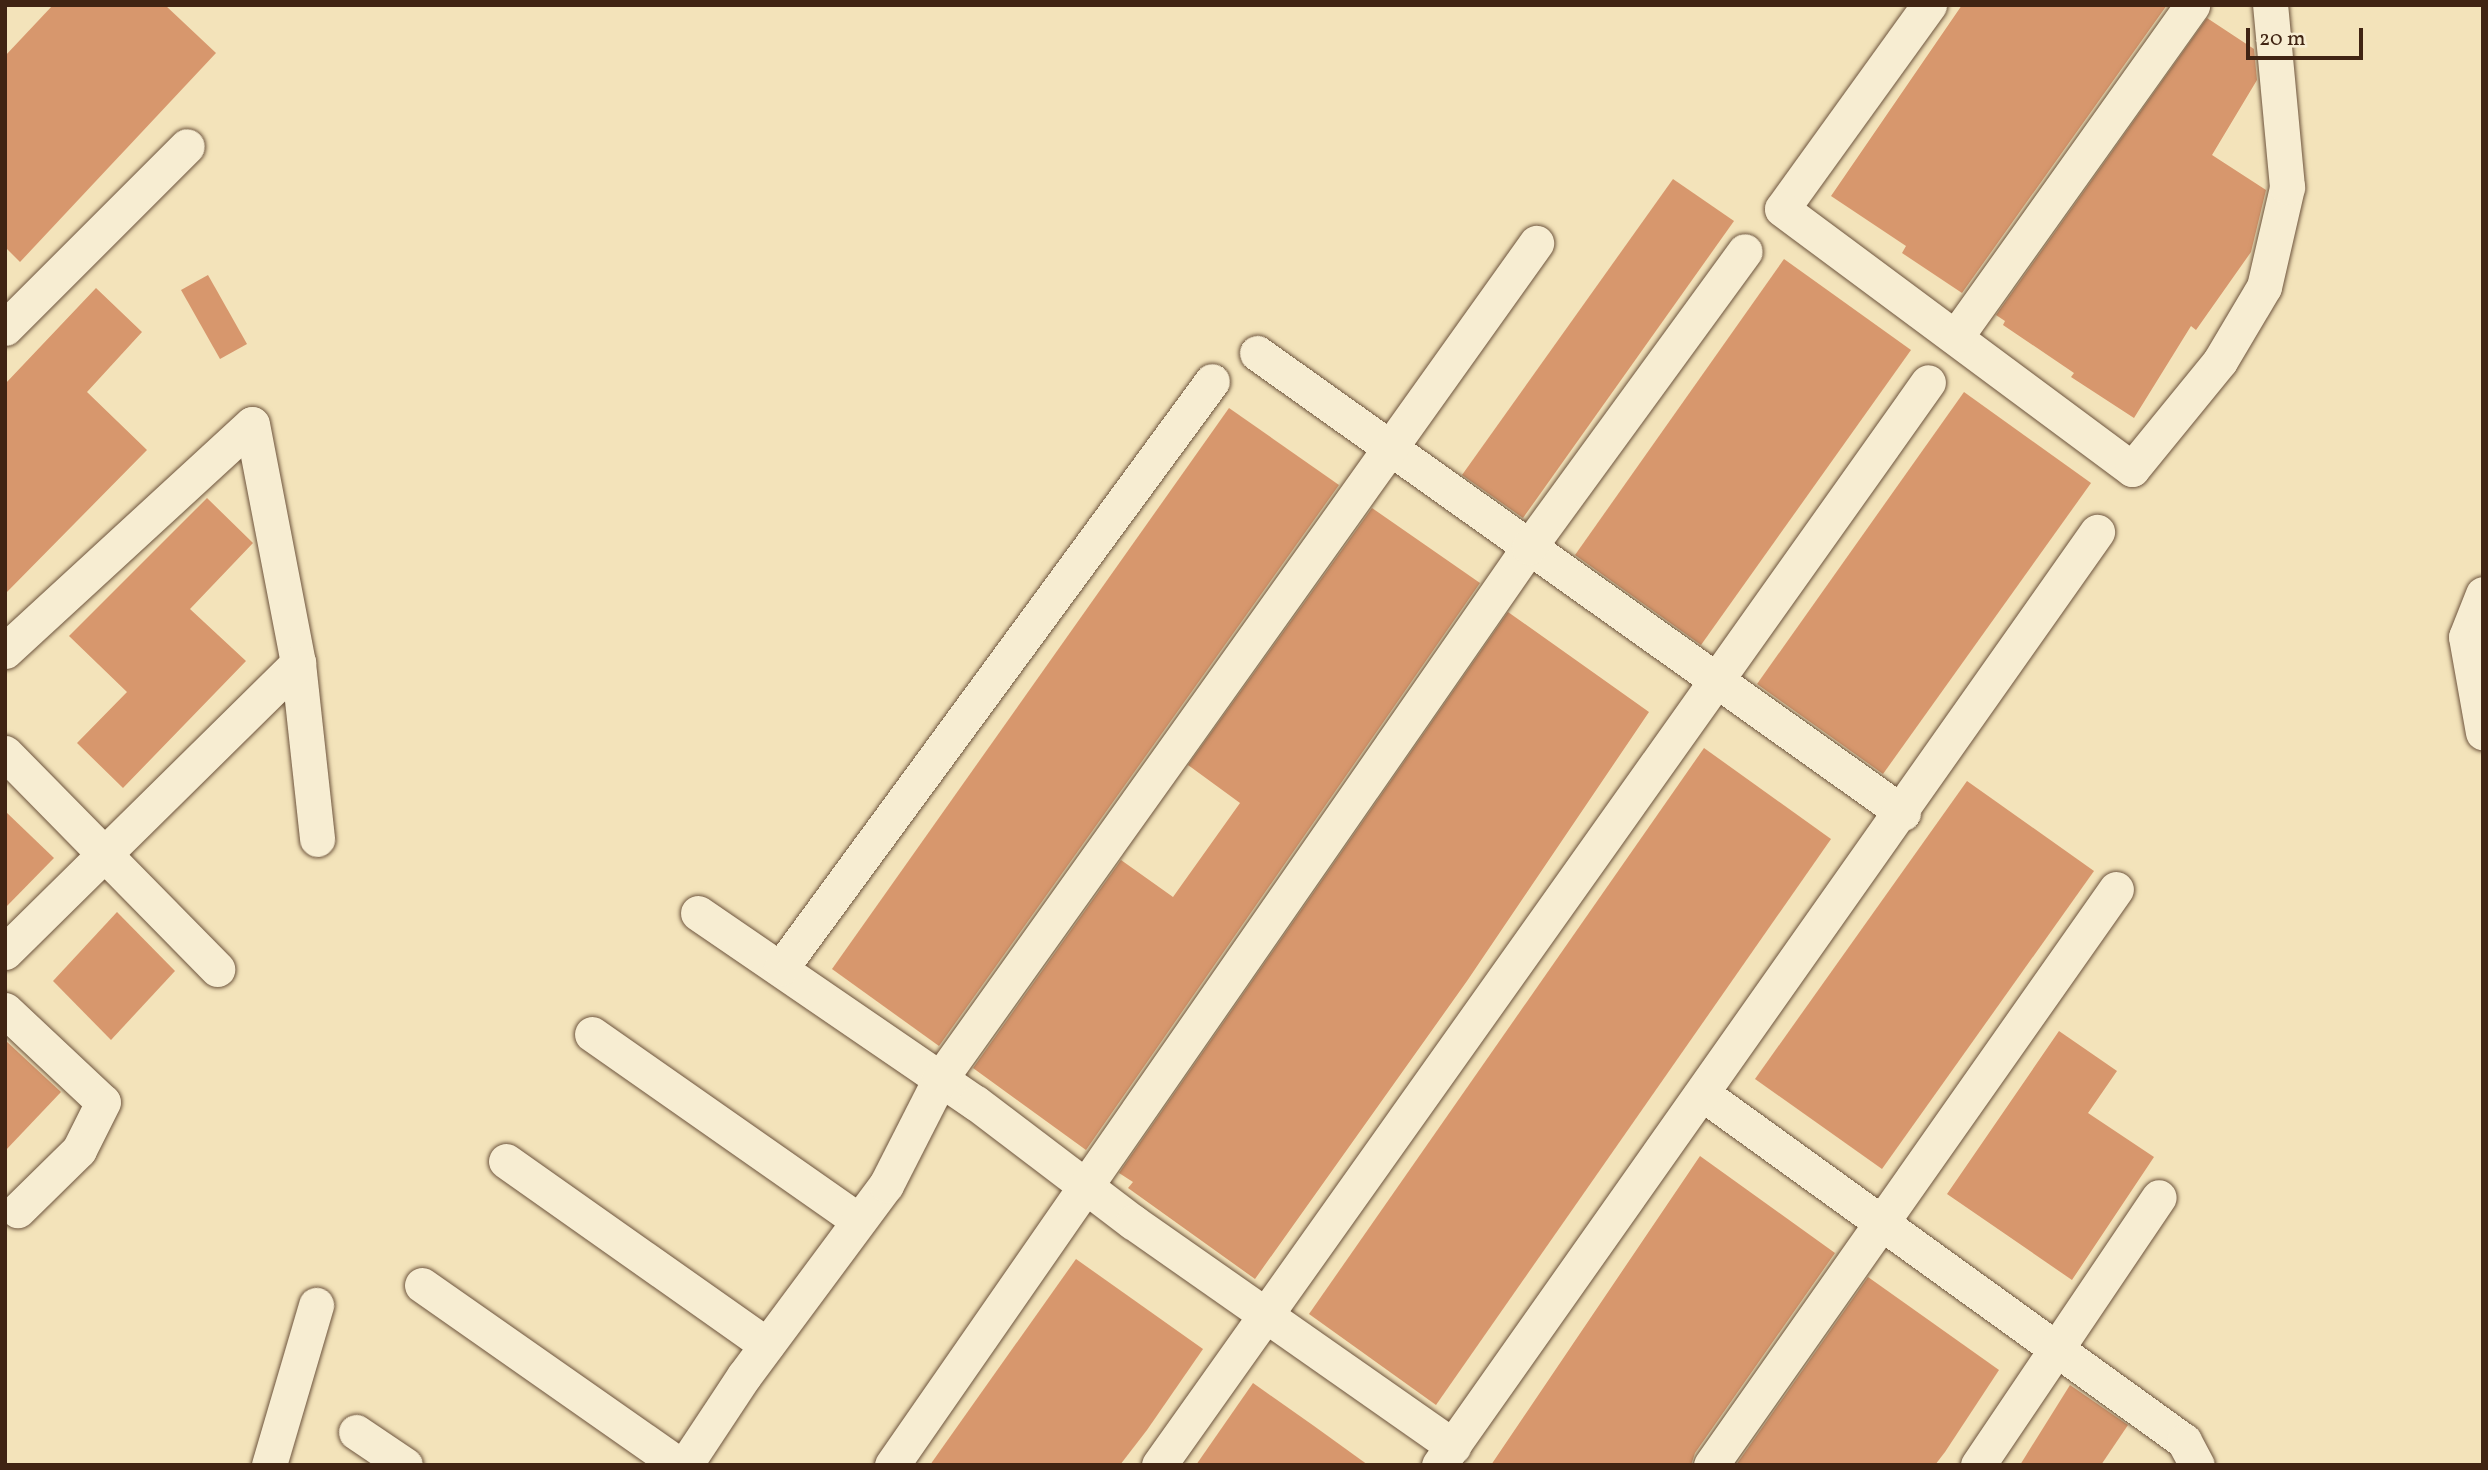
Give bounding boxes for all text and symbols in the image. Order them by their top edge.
scale bar [2250,14,2367,58]
text: 20 m [2259,25,2305,54]

